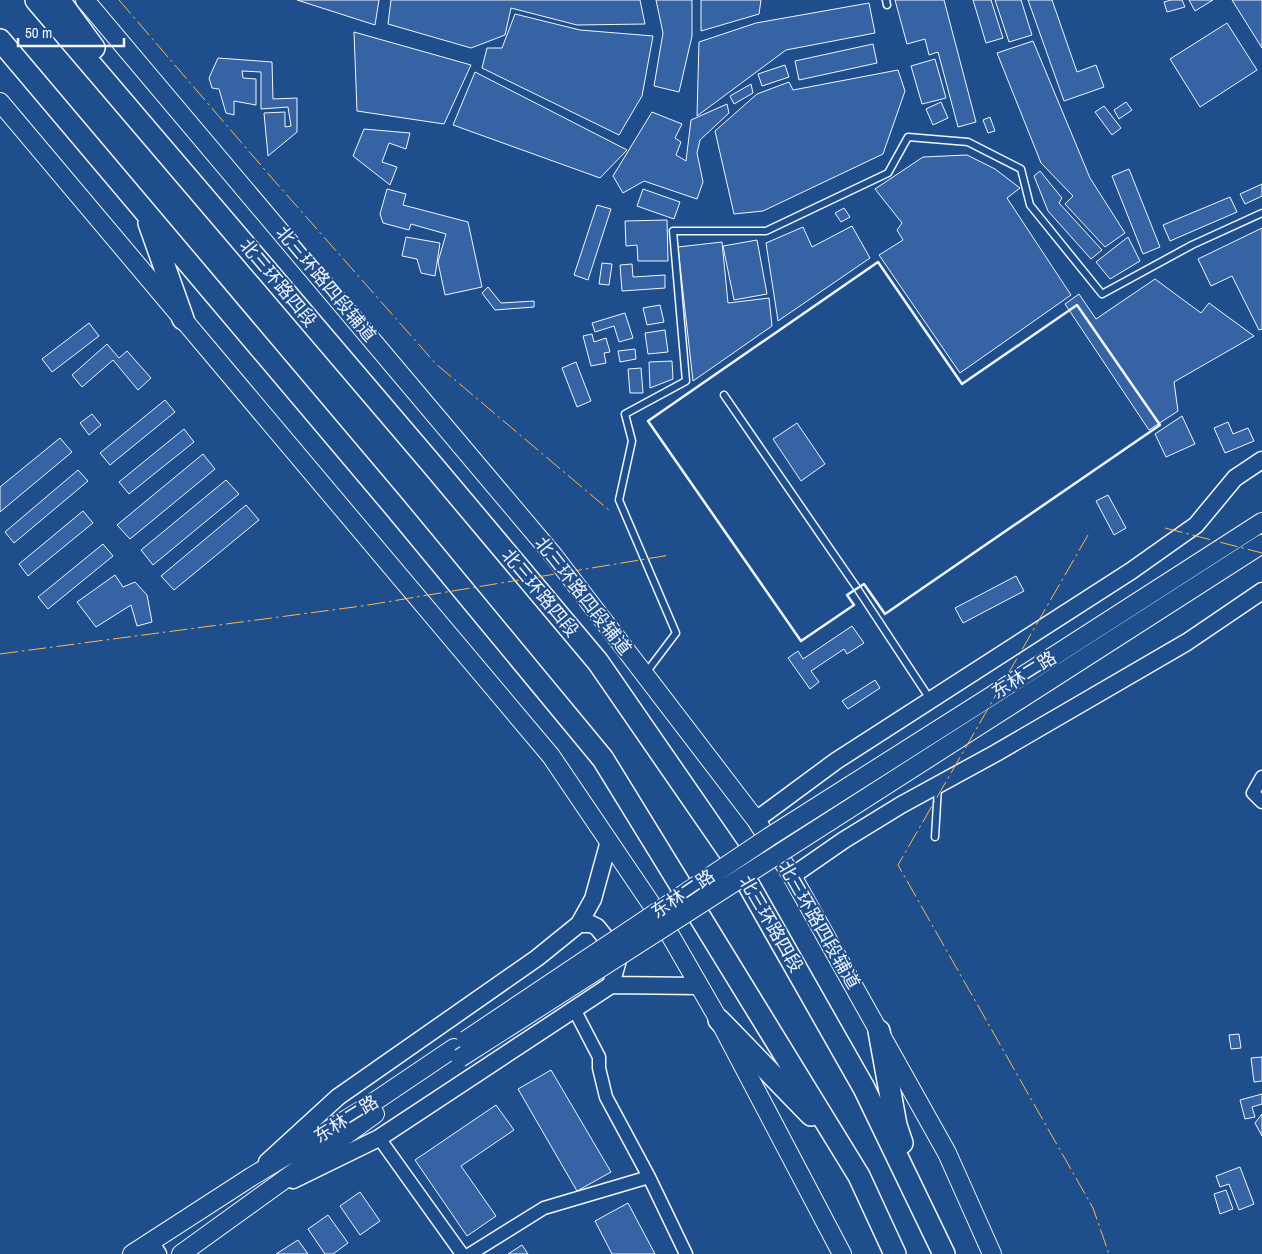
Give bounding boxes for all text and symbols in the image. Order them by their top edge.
scale bar [18,15,124,47]
text: 50 m [25,22,52,43]
street label: 北三环路四段辅道 [271,220,382,347]
street label: 北三环路四段 [234,233,323,332]
street label: 北三环路四段辅道 [529,531,638,660]
street label: 北三环路四段 [496,543,585,642]
street label: 东林二路 [987,645,1061,704]
street label: 北三环路四段辅道 [773,856,866,993]
street label: 东林二路 [646,863,720,924]
street label: 北三环路四段 [734,871,809,977]
street label: 东林二路 [309,1089,383,1148]

